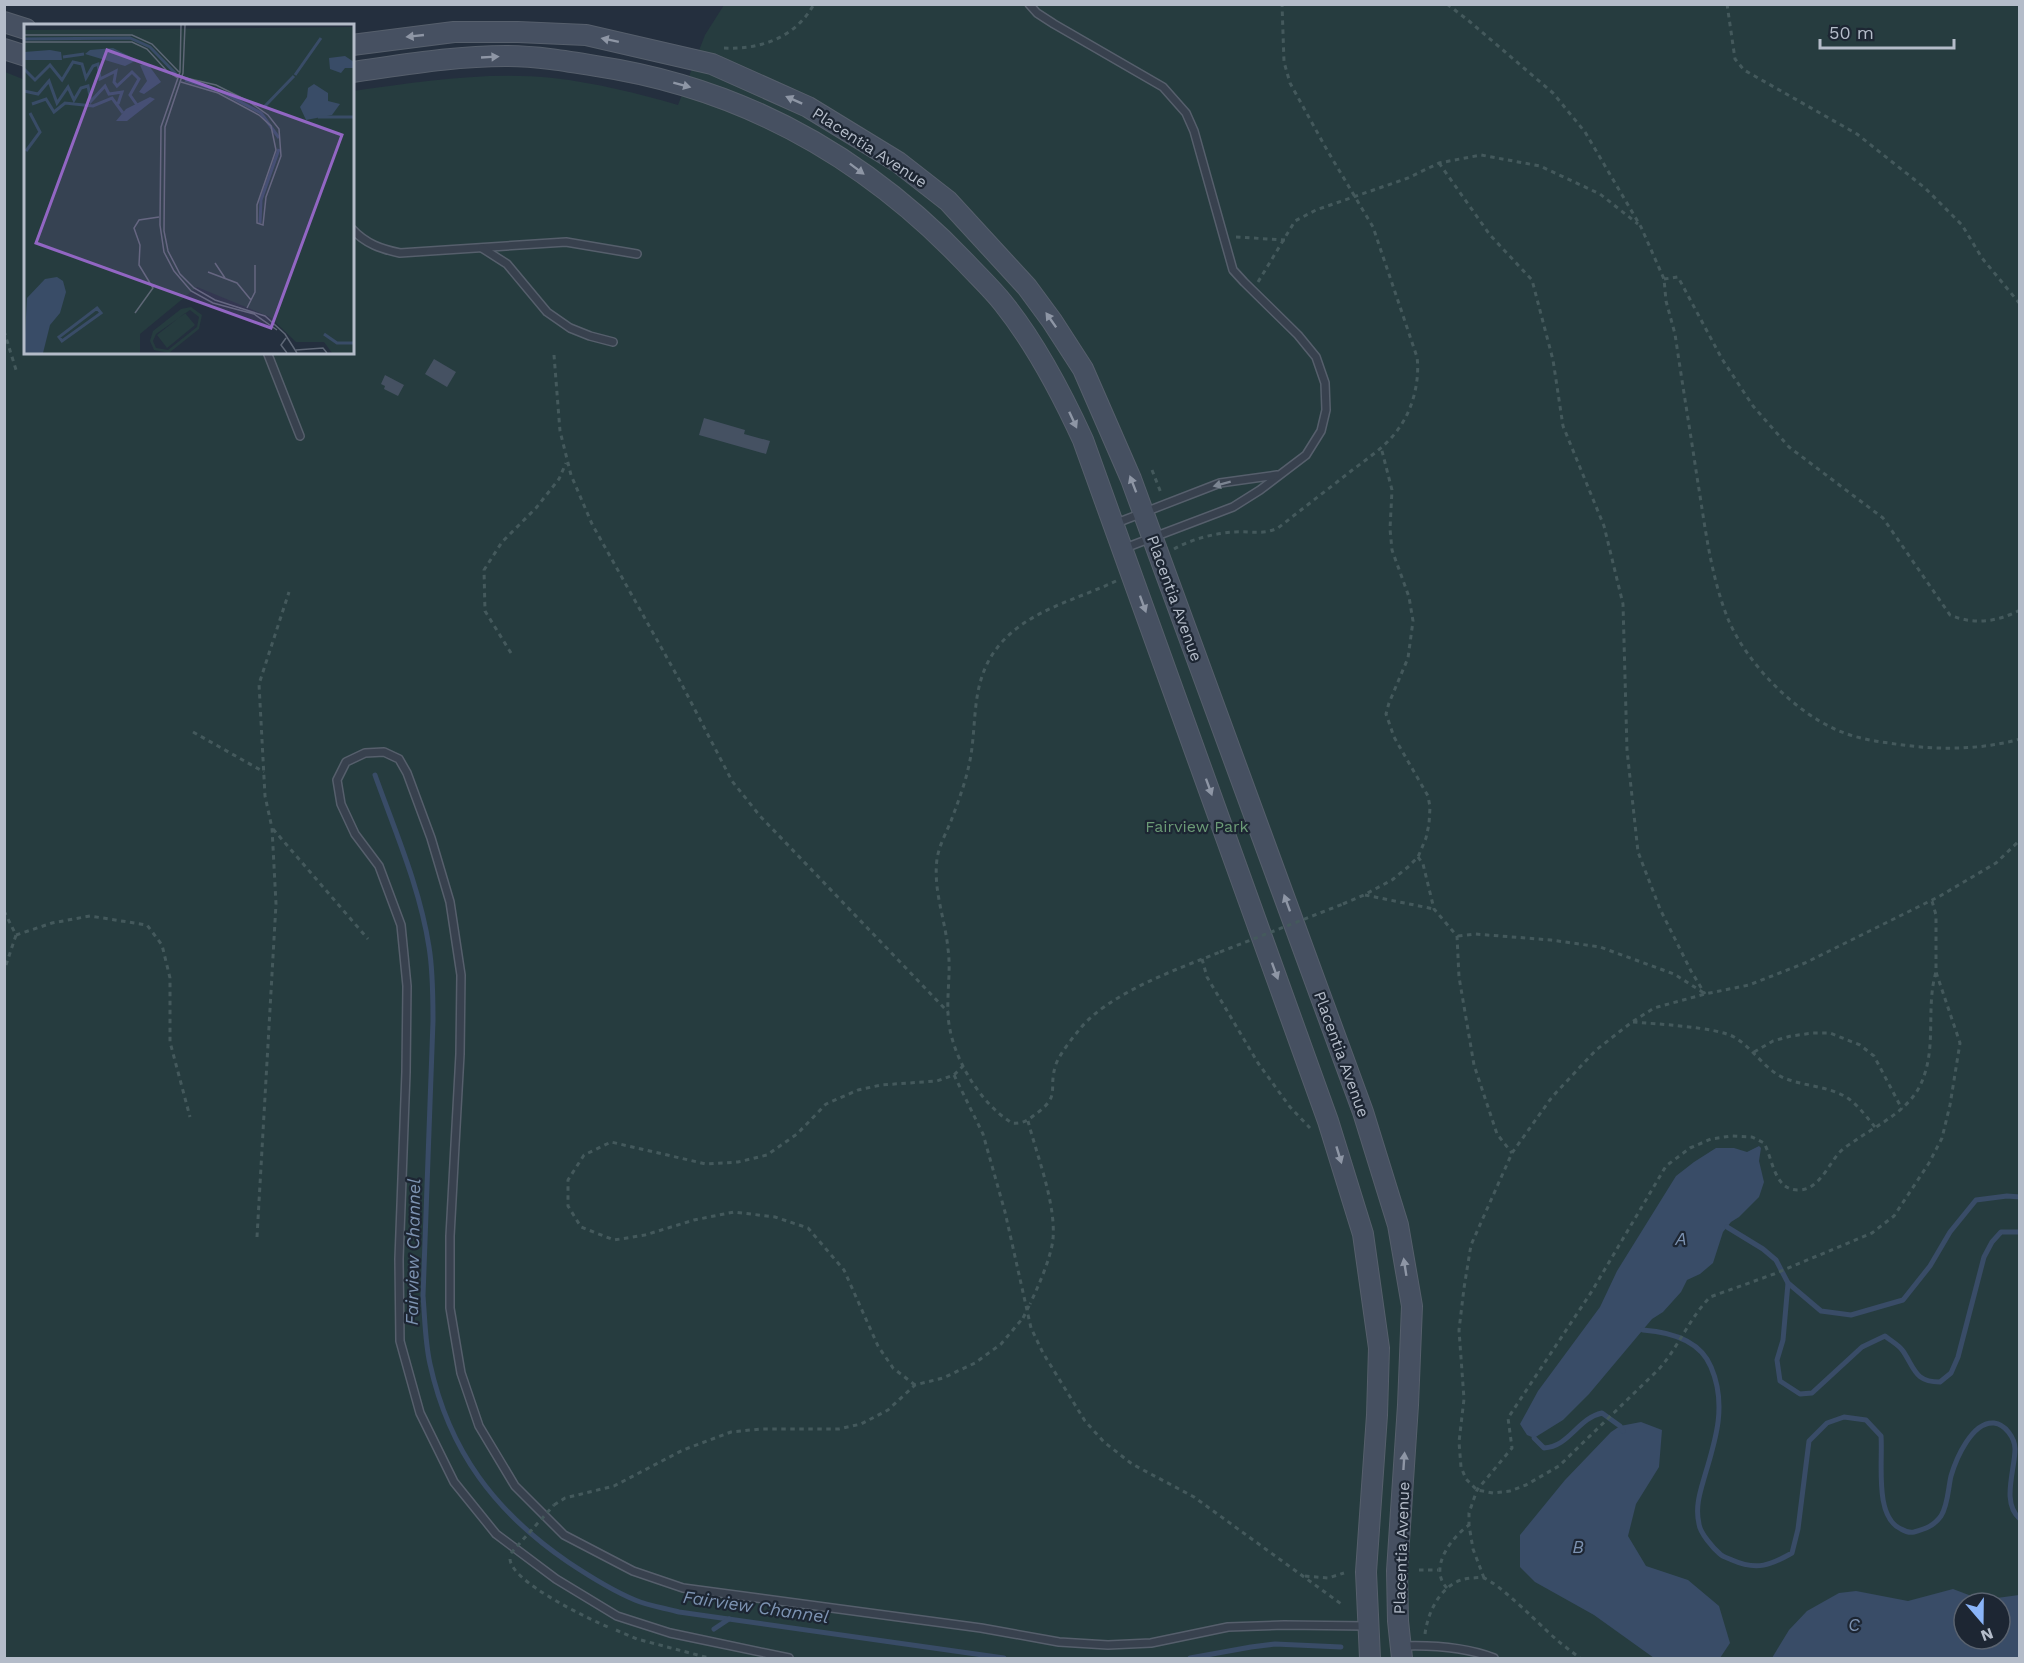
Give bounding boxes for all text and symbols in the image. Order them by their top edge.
scale bar [1820,12,1954,50]
text: 50 m [1829,22,1874,43]
inset map [24,24,354,354]
one-way arrow [406,31,425,41]
one-way arrow [600,34,619,44]
one-way arrow [480,53,499,62]
one-way arrow [673,80,691,90]
one-way arrow [785,96,802,105]
street label: Placentia Avenue [809,103,931,192]
one-way arrow [849,162,865,175]
one-way arrow [1046,312,1057,328]
one-way arrow [1069,411,1078,428]
one-way arrow [1127,474,1137,492]
one-way arrow [1213,479,1231,489]
street label: Placentia Avenue [1143,533,1206,664]
one-way arrow [1139,595,1149,613]
one-way arrow [1204,779,1214,797]
park label: Fairview Park [1145,817,1249,836]
one-way arrow [1281,893,1291,911]
one-way arrow [1270,962,1280,980]
street label: Placentia Avenue [1310,989,1373,1120]
one-way arrow [1335,1146,1344,1164]
water label: Fairview Channel [401,1178,424,1326]
water label: A [1674,1228,1687,1249]
one-way arrow [1401,1258,1410,1277]
one-way arrow [1399,1452,1409,1471]
street label: Placentia Avenue [1390,1481,1413,1615]
water label: B [1572,1536,1584,1557]
water label: Fairview Channel [682,1586,830,1627]
north arrow [1952,1591,2012,1651]
water label: C [1848,1614,1861,1635]
text: N [1978,1624,1996,1646]

